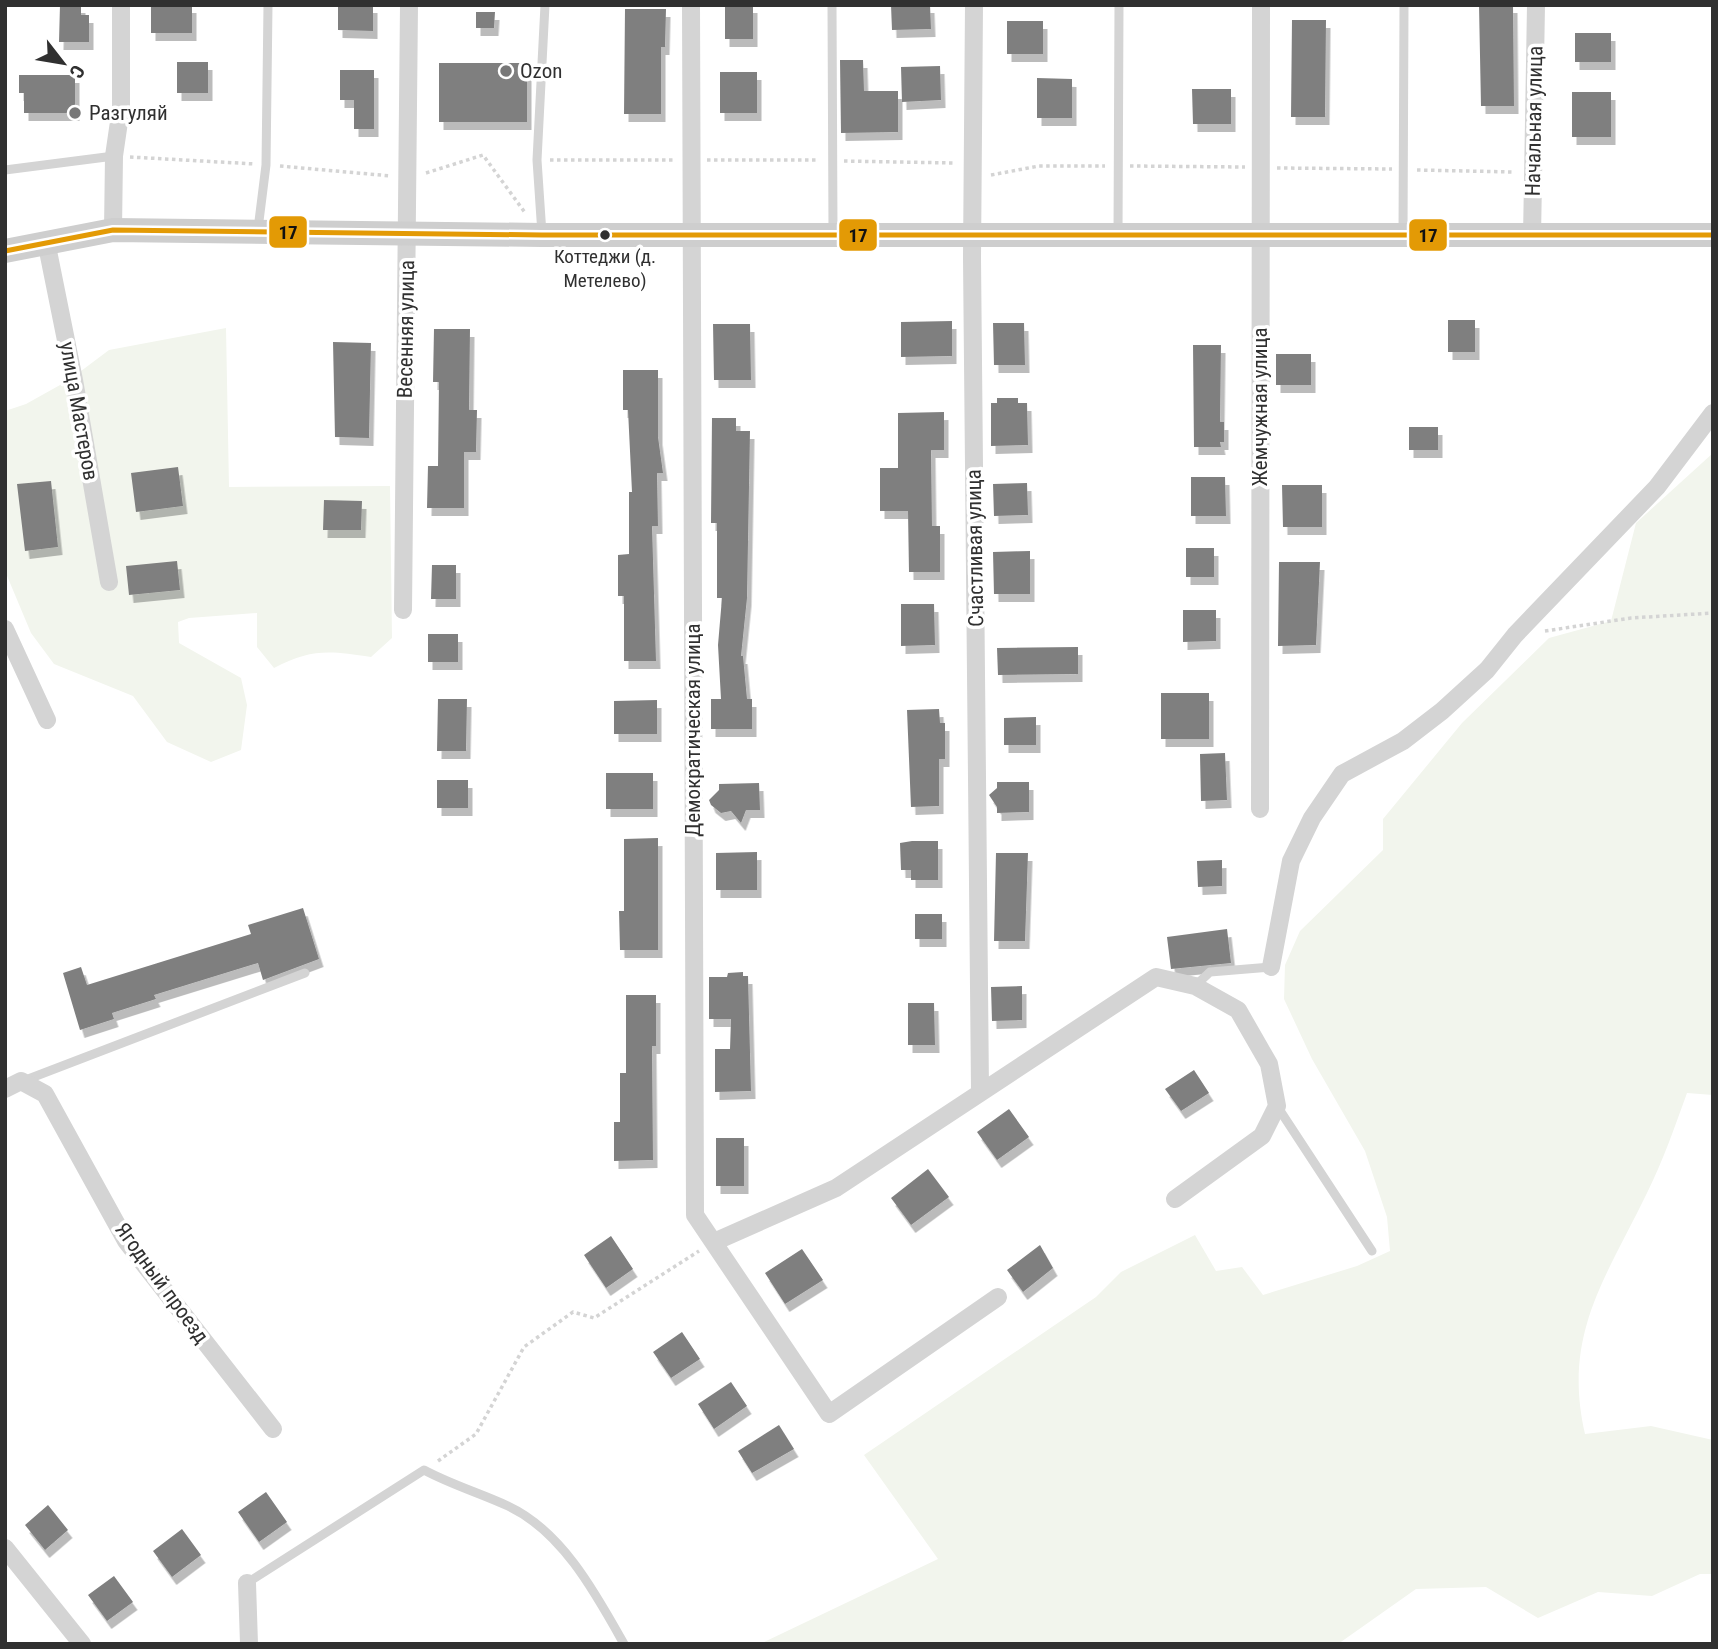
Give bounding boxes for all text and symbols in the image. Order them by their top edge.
north arrow [28,28,98,98]
street label: Начальная улица [1521,46,1547,196]
place label: Ozon [520,59,562,83]
text: С [64,61,90,82]
marker: Ozon [498,63,514,79]
place label: Разгуляй [89,101,168,125]
marker: Разгуляй [67,105,83,121]
line badge: 17 [268,215,308,249]
line badge: 17 [838,218,878,252]
line badge: 17 [1408,218,1448,252]
text: 17 [278,221,298,244]
text: 17 [848,224,868,247]
text: 17 [1418,224,1438,247]
marker: Коттеджи (д. Метелево) [598,228,612,242]
place label: Коттеджи (д. Метелево) [554,245,656,292]
street label: Весенняя улица [393,260,419,398]
street label: Жемчужная улица [1248,328,1272,487]
street label: улица Мастеров [55,340,103,482]
street label: Счастливая улица [962,469,988,627]
street label: Демократическая улица [681,623,705,837]
street label: Ягодный проезд [110,1218,214,1348]

